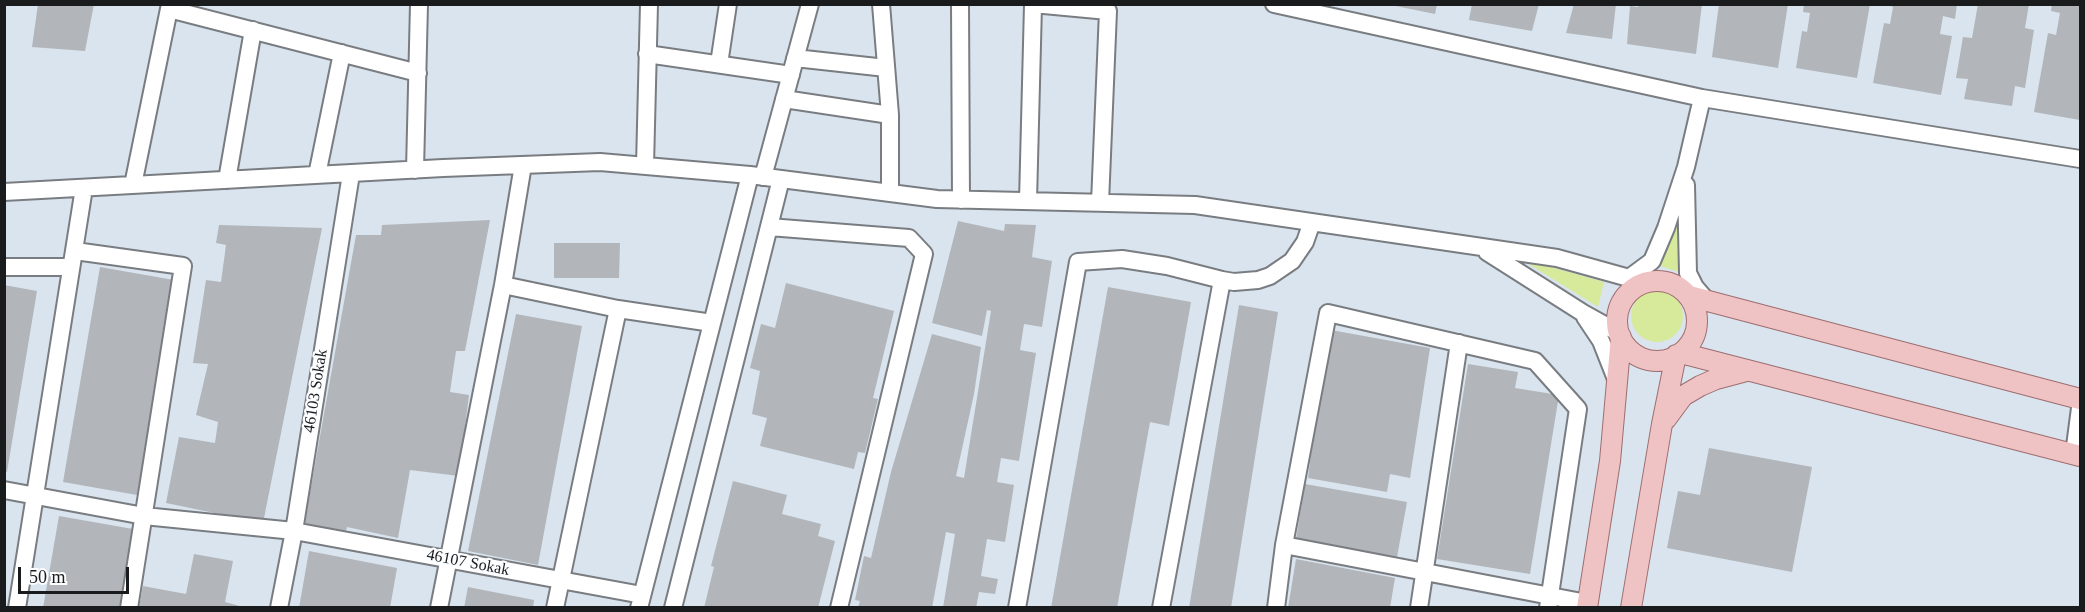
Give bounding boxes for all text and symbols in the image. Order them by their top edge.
street label: 46103 Sokak [300,348,332,434]
street label: 46107 Sokak [425,546,511,580]
scale bar [21,555,132,593]
text: 50 m [29,567,66,587]

